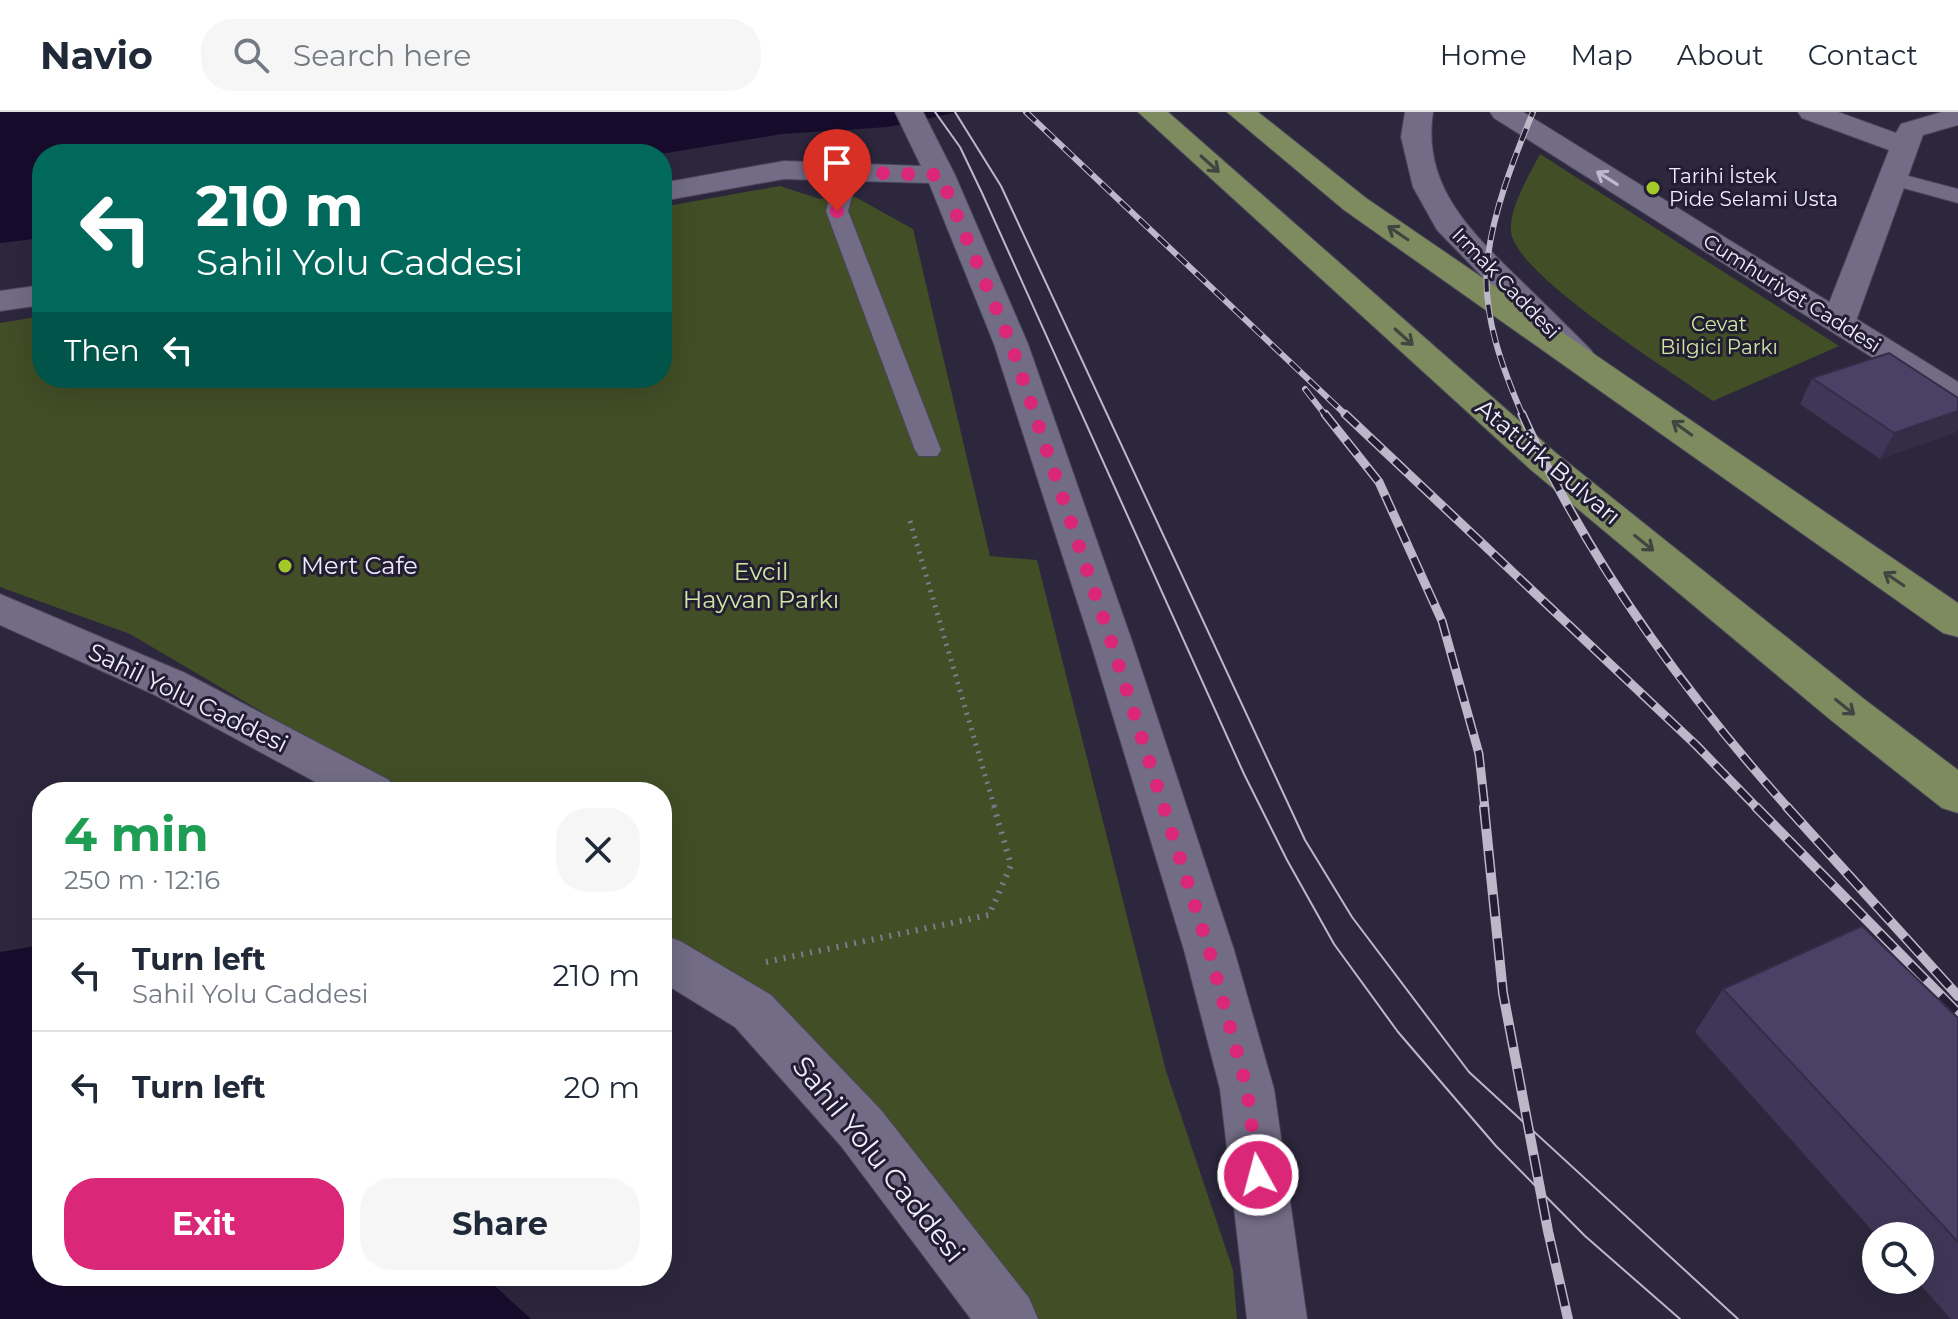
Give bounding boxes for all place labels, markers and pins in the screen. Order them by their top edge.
pin [803,129,871,211]
place label: Tarihi İstek Pide Selami Usta [1669,164,1838,211]
marker: Tarihi İstek Pide Selami Usta [1644,179,1662,197]
place label: Mert Cafe [301,551,418,580]
marker: Mert Cafe [276,557,294,575]

